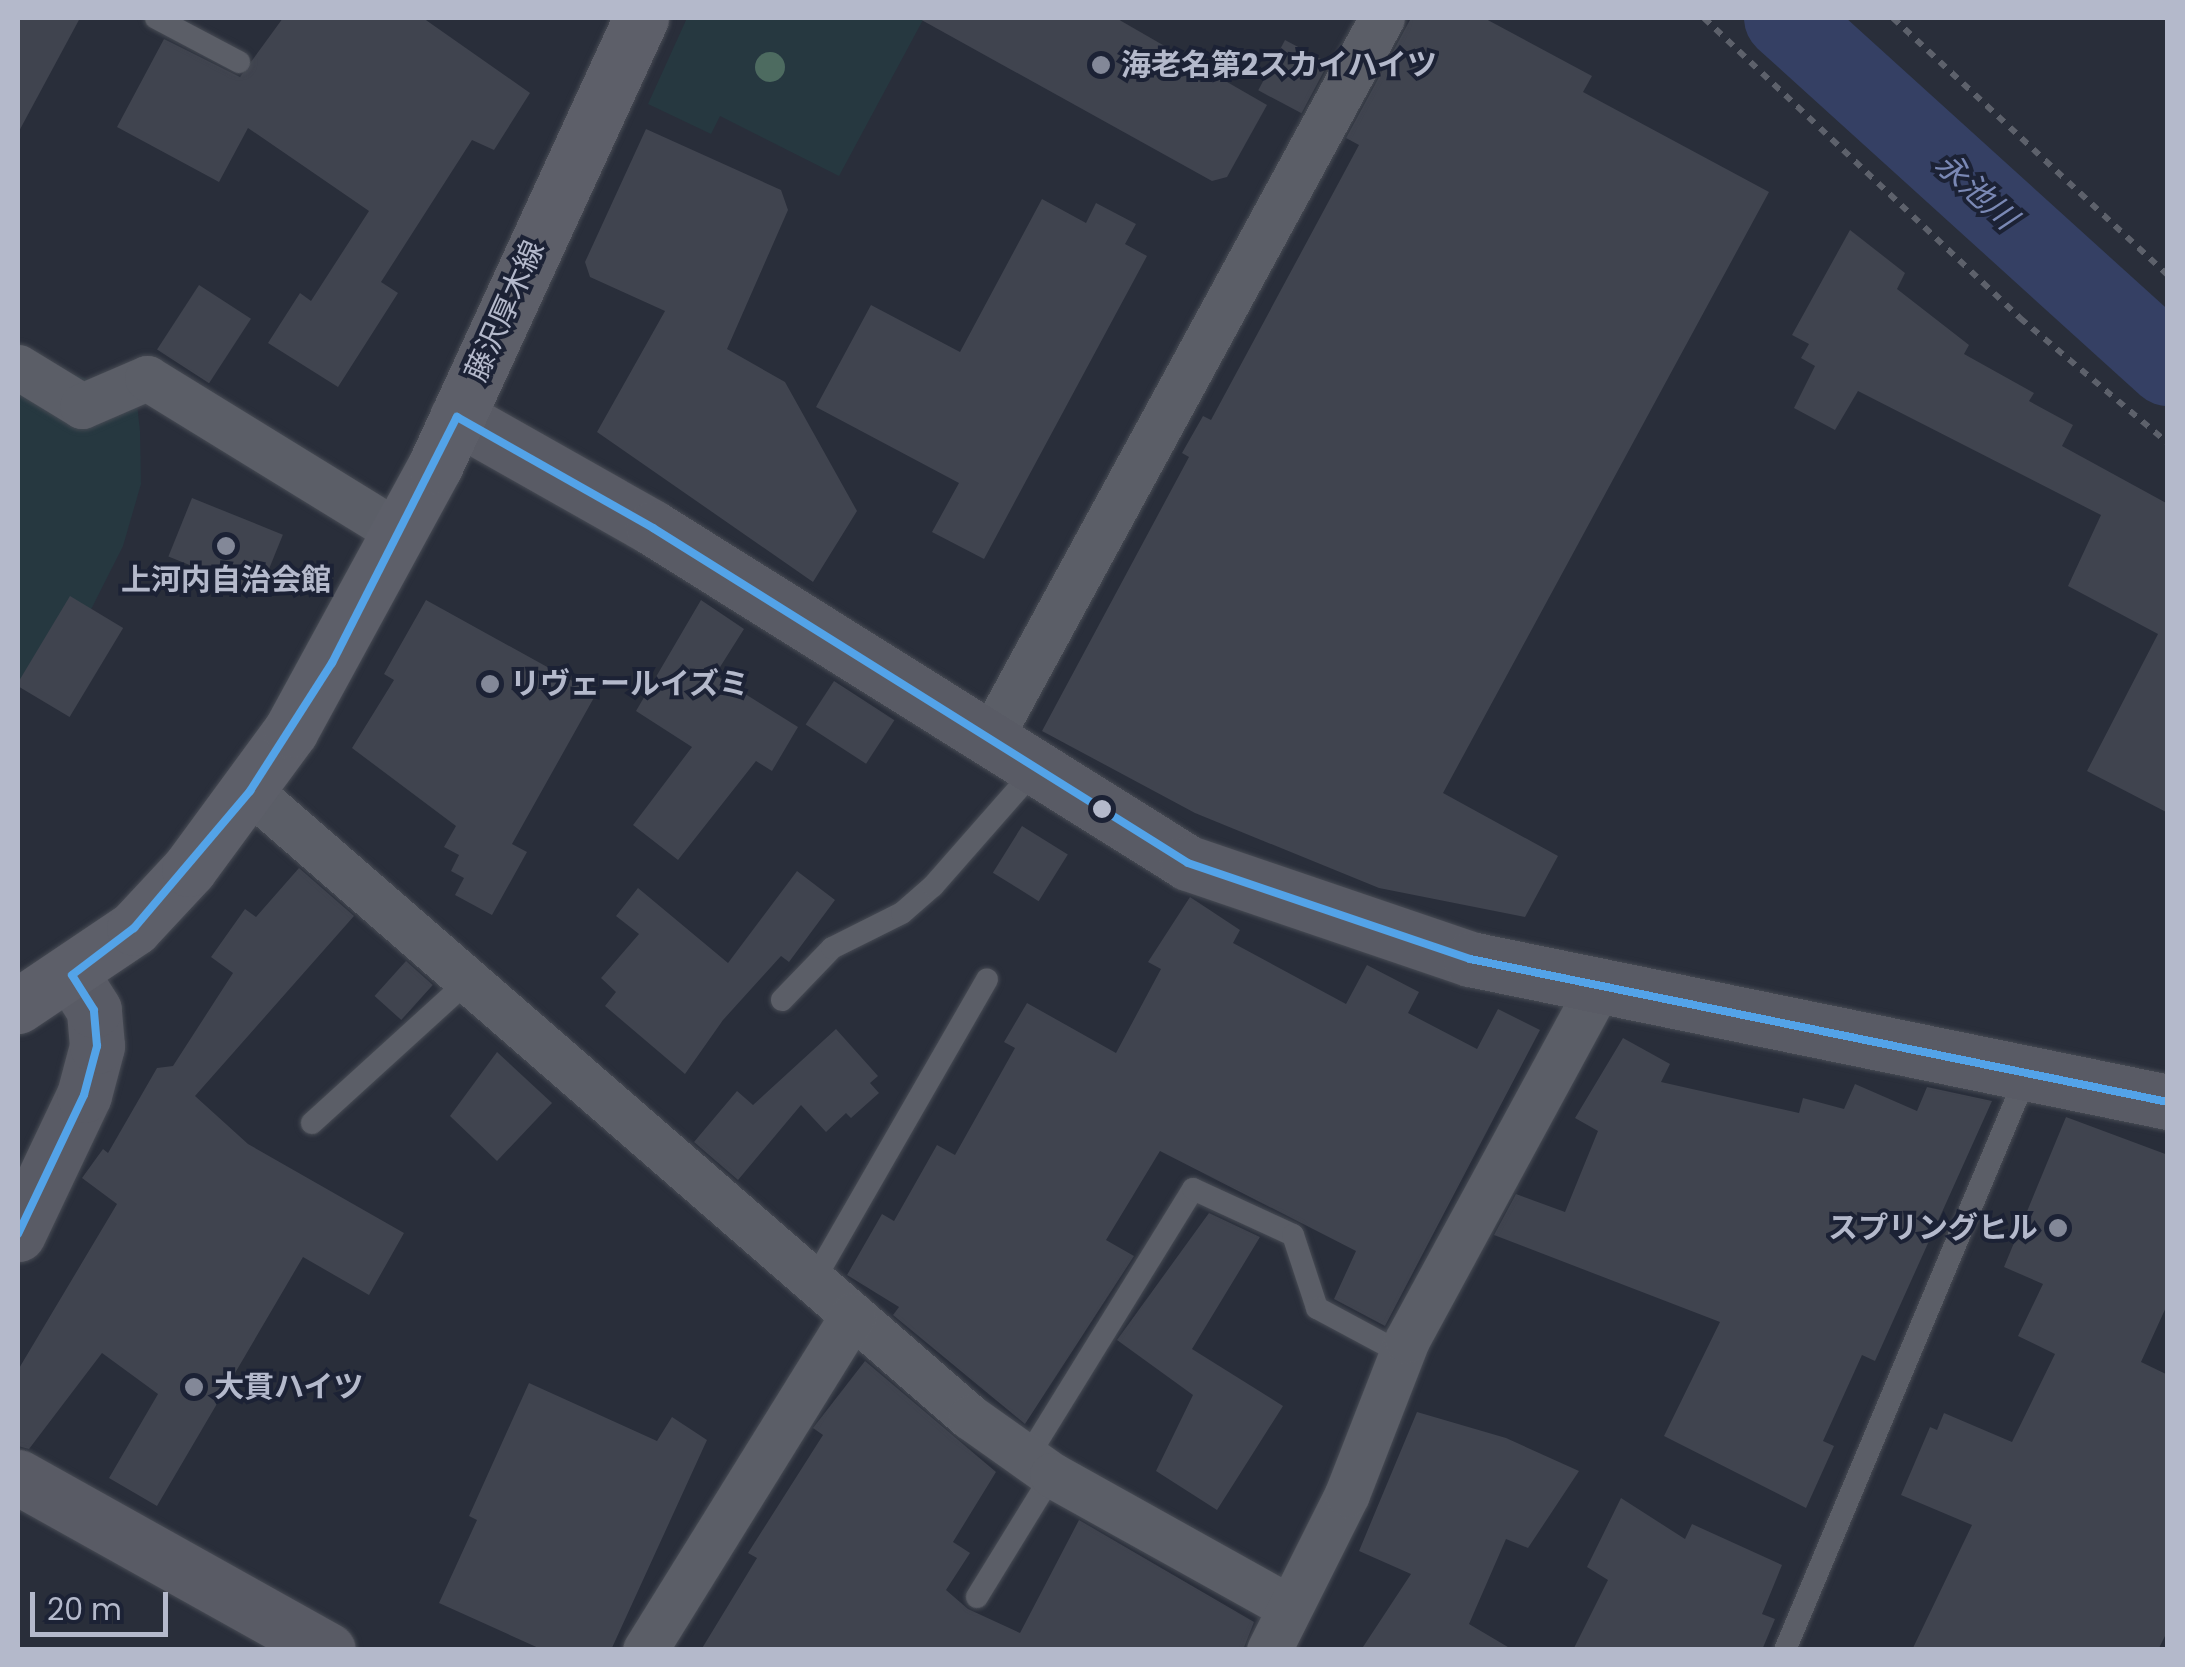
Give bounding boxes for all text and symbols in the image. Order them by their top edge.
place label: 海老名第2スカイハイツ [1121,47,1438,83]
marker: 海老名第2スカイハイツ [1090,54,1112,76]
water label: 永池川 [1927,145,2025,237]
street label: 藤沢厚木線 [458,235,552,387]
marker: 上河内自治会館 [215,535,237,557]
place label: 上河内自治会館 [121,562,331,598]
place label: リヴェールイズミ [510,666,750,702]
marker: リヴェールイズミ [479,673,501,695]
unlabelled marker [1092,799,1112,819]
place label: スプリングヒル [1828,1210,2038,1246]
marker: スプリングヒル [2047,1217,2069,1239]
place label: 大貫ハイツ [214,1369,364,1405]
marker: 大貫ハイツ [183,1376,205,1398]
scale bar [35,1572,172,1634]
text: 20 m [47,1588,122,1631]

